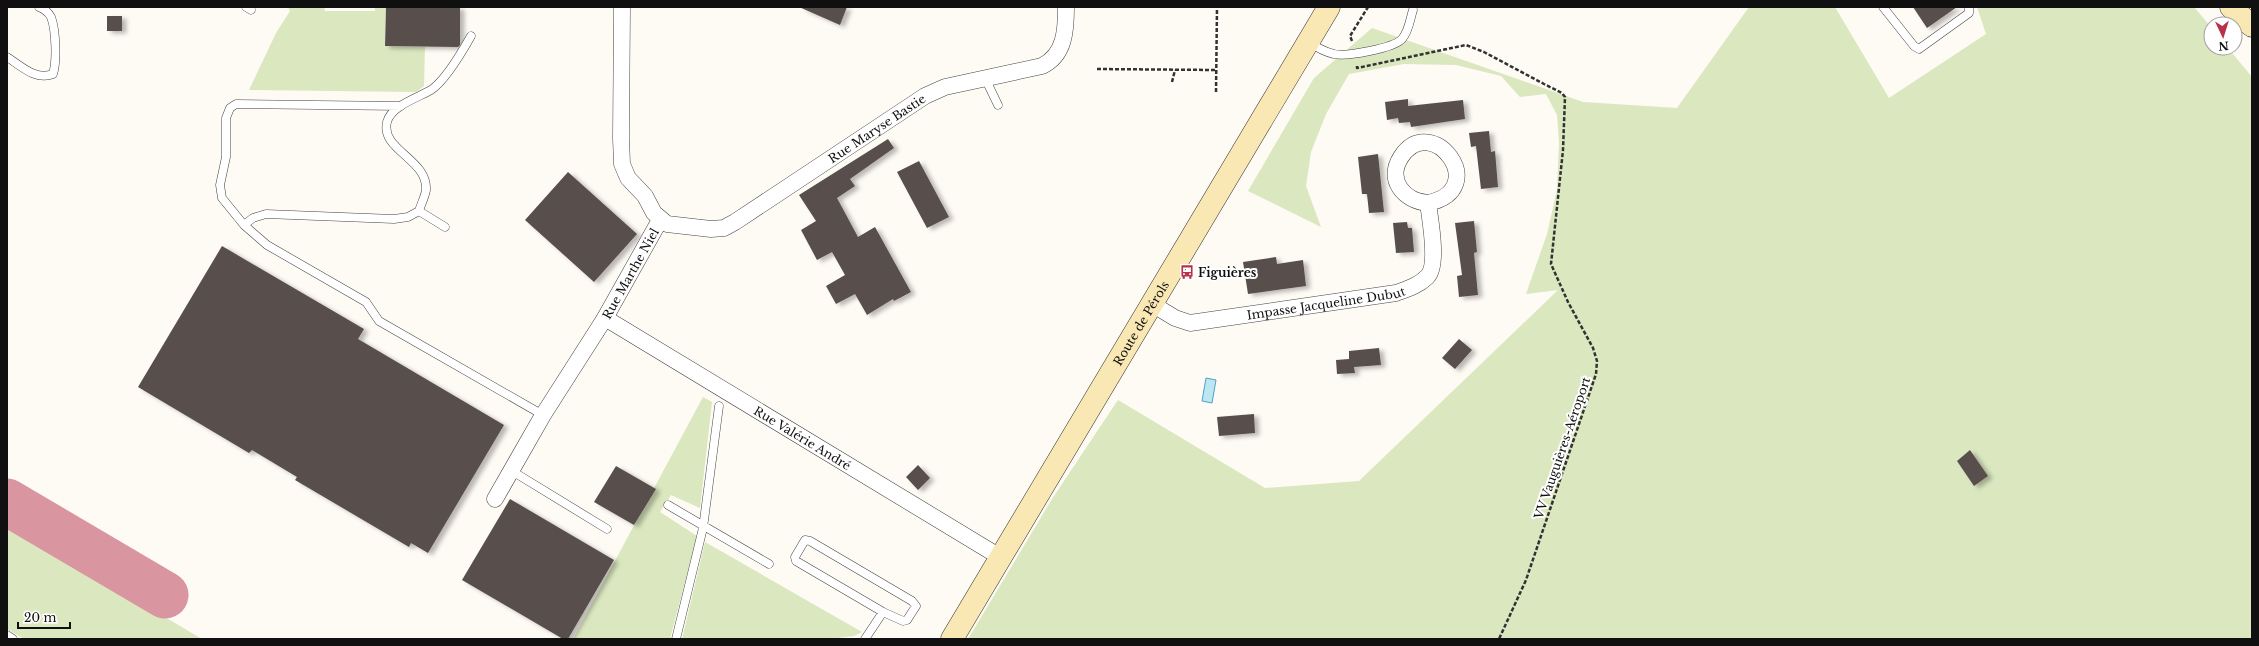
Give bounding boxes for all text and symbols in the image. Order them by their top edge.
north arrow [2203,16,2243,56]
text: N [2217,39,2229,53]
street label: Rue Maryse Bastie [825,90,928,166]
street label: Rue Marthe Niel [599,225,662,322]
bus stop icon: Figuières [1179,264,1195,280]
place label: Figuières [1198,265,1257,280]
street label: Route de Pérols [1109,278,1172,368]
street label: Impasse Jacqueline Dubut [1246,283,1407,322]
street label: VV Vauguières-Aéroport [1530,375,1594,522]
street label: Rue Valérie André [751,402,854,473]
scale bar [18,604,70,630]
text: 20 m [24,610,56,625]

